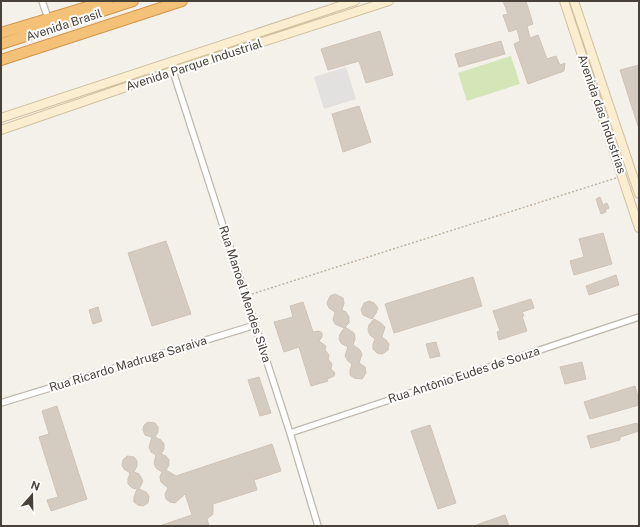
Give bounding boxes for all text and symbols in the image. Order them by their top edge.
street label: Avenida Brasil [24,6,104,44]
street label: Avenida Parque Industrial [124,36,264,94]
street label: Avenida das Industrias [575,53,629,175]
street label: Rua Manoel Mendes Silva [216,224,274,364]
street label: Rua Ricardo Madruga Saraiva [47,333,209,395]
street label: Rua Antônio Eudes de Souza [386,344,542,406]
north arrow [12,475,52,515]
text: N [29,478,42,493]

